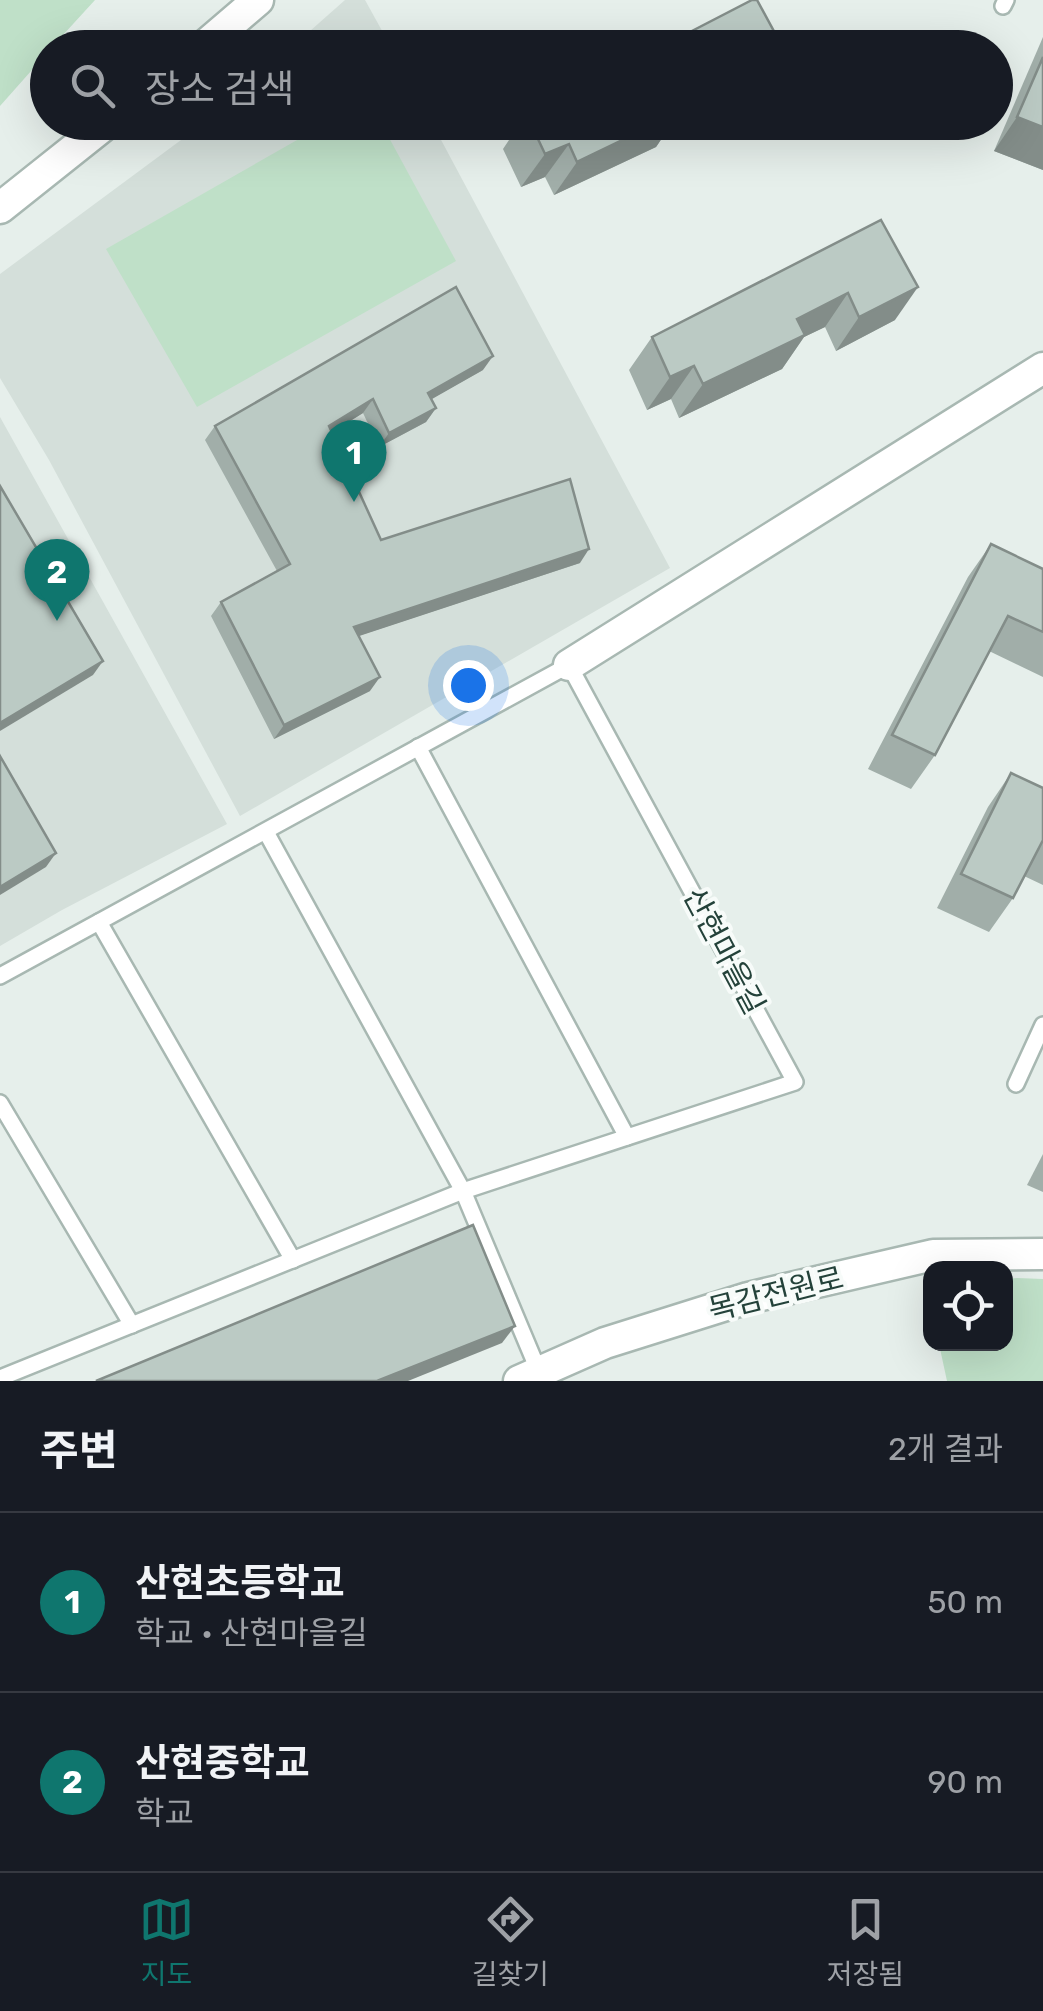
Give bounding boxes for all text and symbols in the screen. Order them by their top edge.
search box [30,30,1013,140]
icon: search [65,58,120,113]
text: 장소 검색 [145,66,294,112]
pin: 1 [322,420,386,502]
pin: 2 [24,538,90,621]
your location [443,660,494,711]
street label: 산현마을길 [676,882,772,1020]
street label: 목감전원로 [705,1260,847,1328]
map controls [923,1261,1013,1351]
button: locate [923,1261,1013,1351]
text: 주변 [40,1426,117,1476]
text: 2개 결과 [888,1430,1003,1468]
text: 산현초등학교 [135,1560,345,1606]
text: 1 [65,1583,80,1621]
text: 50 m [927,1583,1003,1621]
text: 학교 · 산현마을길 [135,1614,367,1652]
text: 산현중학교 [135,1740,310,1786]
text: 2 [62,1763,83,1801]
text: 90 m [927,1763,1003,1801]
text: 학교 [135,1794,194,1832]
tab: 지도 [139,1892,194,1992]
tab: 길찾기 [472,1892,549,1992]
tab: 저장됨 [827,1892,904,1992]

